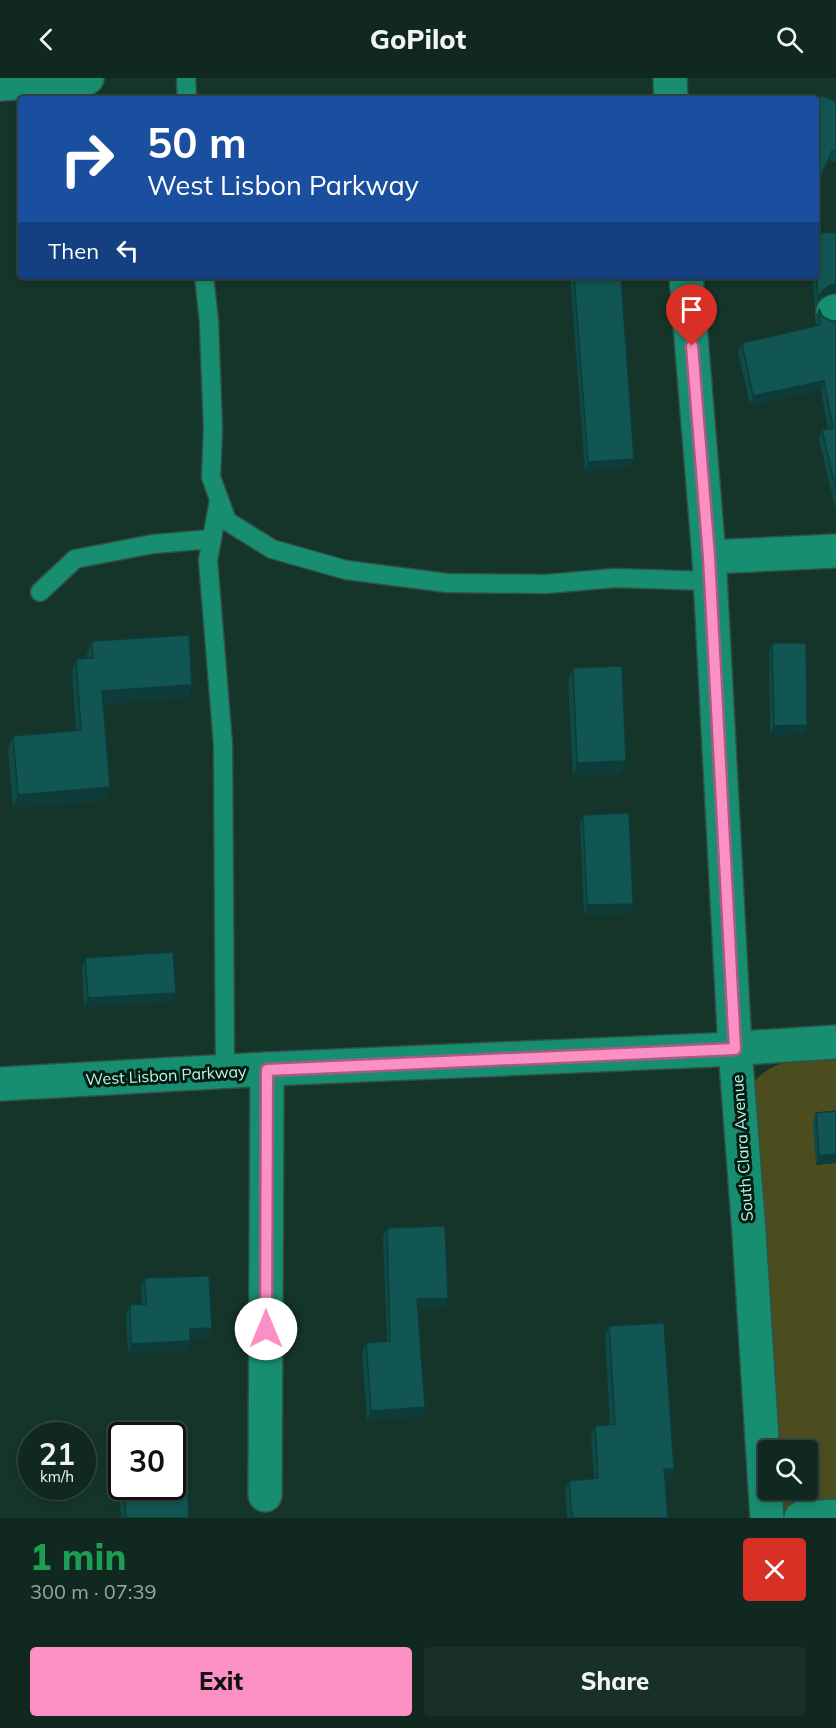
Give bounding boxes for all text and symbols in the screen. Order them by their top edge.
text: GoPilot [370,22,466,56]
icon: back [30,23,63,56]
icon: search [773,23,806,56]
text: 50 m [147,116,247,169]
icon: right [48,120,126,198]
text: West Lisbon Parkway [147,168,419,202]
icon: left [111,234,144,267]
text: Then [48,237,99,265]
pin [666,284,717,346]
icon: arrive [675,293,708,326]
street label: West Lisbon Parkway [85,1061,247,1089]
street label: South Clara Avenue [727,1074,757,1222]
position arrow [234,1297,298,1361]
speed limit sign: 30 [108,1422,186,1500]
text: 21 [39,1435,75,1473]
map controls [758,1440,818,1500]
button: search [758,1440,818,1500]
text: km/h [40,1467,74,1486]
text: 1 min [30,1534,126,1579]
button: close [743,1538,806,1601]
text: 300 m · 07:39 [30,1579,156,1604]
button: Exit [30,1647,412,1716]
button: Share [424,1647,806,1716]

